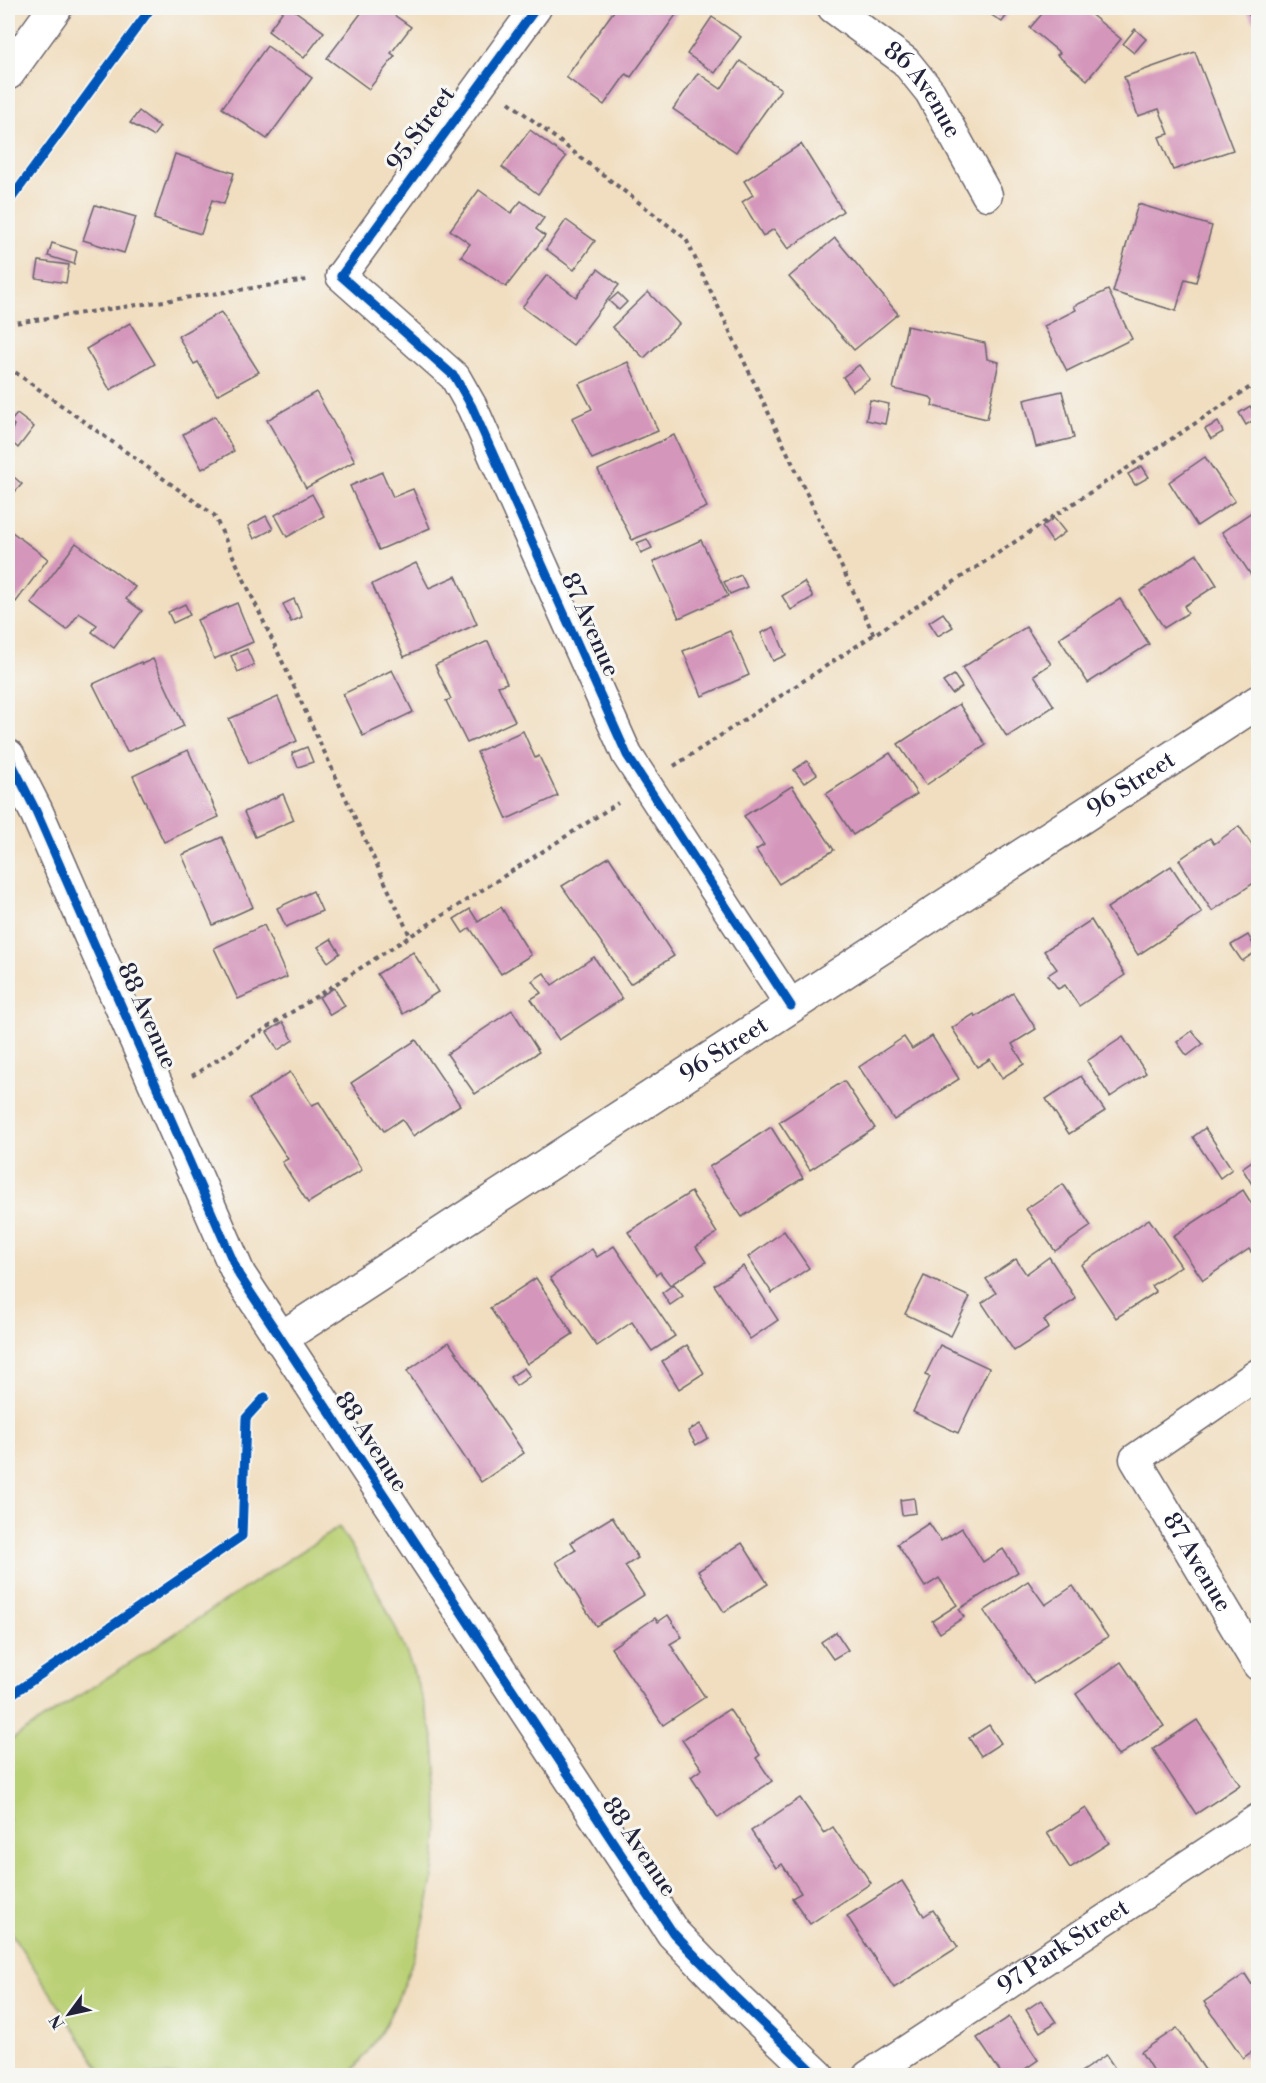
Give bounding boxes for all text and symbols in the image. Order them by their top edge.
street label: 86 Avenue [878,35,968,143]
street label: 95 Street [380,80,462,177]
street label: 87 Avenue [554,568,626,682]
street label: 96 Street [1082,745,1182,824]
street label: 88 Avenue [110,958,184,1074]
street label: 96 Street [674,1010,774,1089]
street label: 88 Avenue [328,1386,414,1498]
street label: 87 Avenue [1156,1507,1238,1618]
street label: 88 Avenue [595,1792,683,1902]
street label: 97 Park Street [992,1893,1135,2002]
north arrow [39,1984,99,2044]
text: N [45,2011,69,2032]

